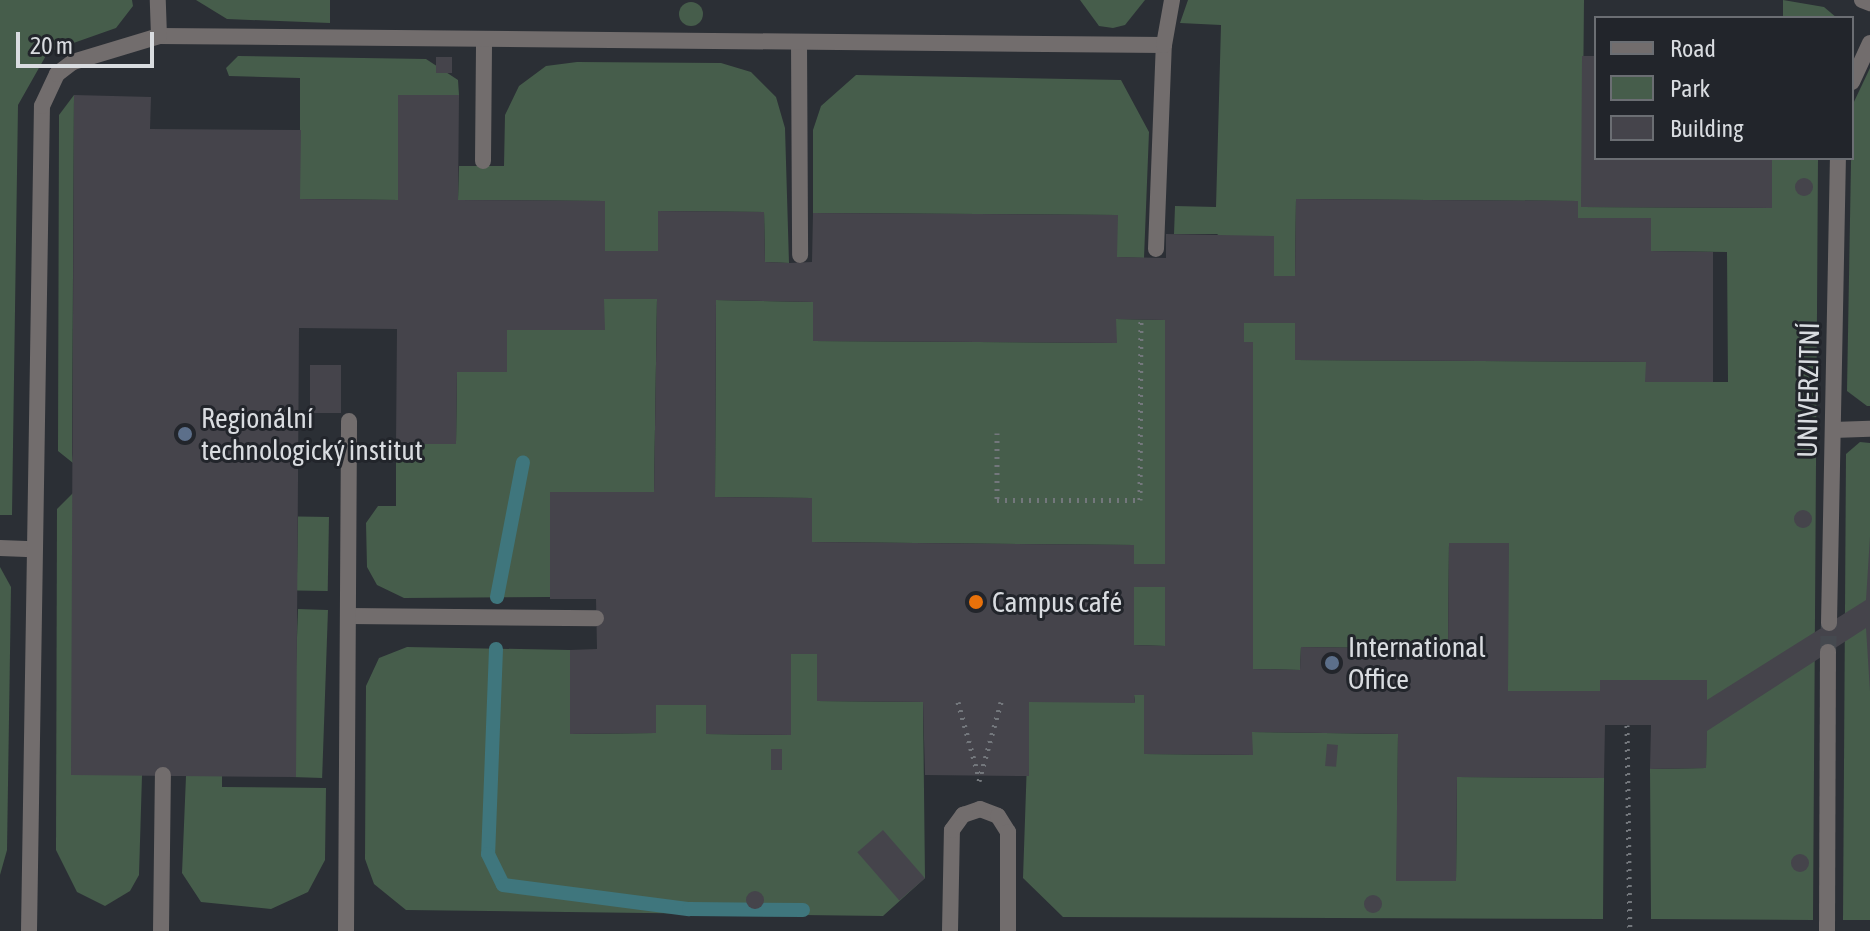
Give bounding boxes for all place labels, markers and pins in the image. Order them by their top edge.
place label: Regionální technologický institut [201,401,423,467]
marker: Regionální technologický institut [176,425,194,443]
place label: Campus café [992,585,1122,619]
marker: Campus café [967,593,985,611]
place label: International Office [1348,630,1486,696]
marker: International Office [1323,654,1341,672]

